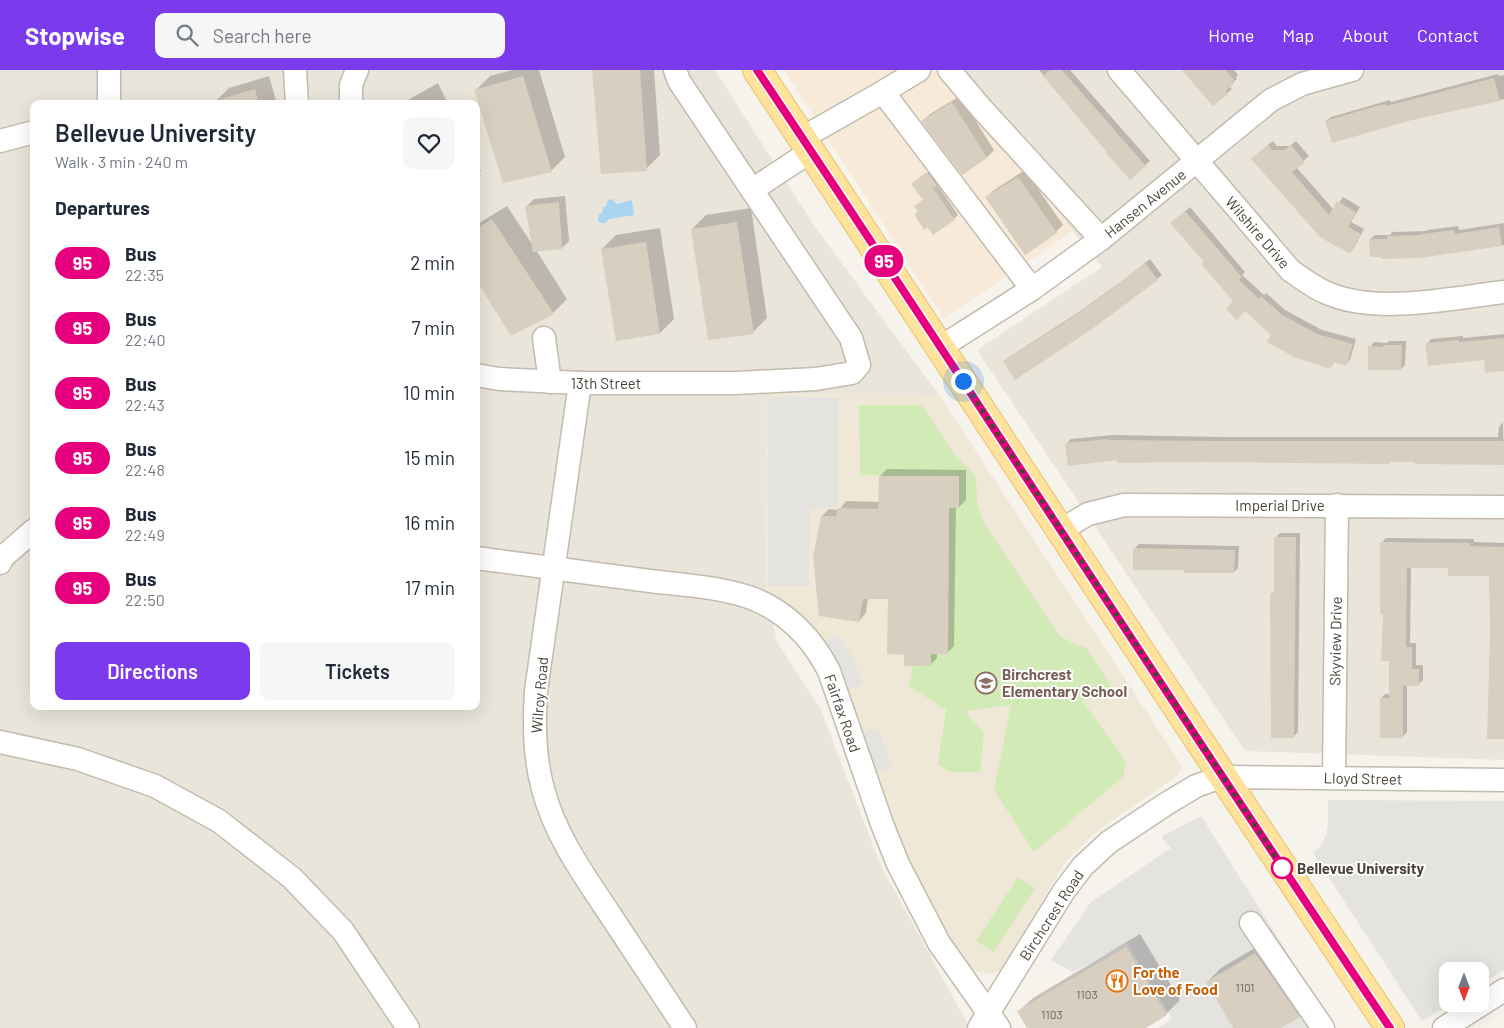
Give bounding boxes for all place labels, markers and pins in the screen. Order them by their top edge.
place label: Birchcrest Elementary School [1002,665,1127,700]
school or university icon: Birchcrest Elementary School [974,671,998,695]
marker: Bellevue University [1271,857,1293,879]
place label: Bellevue University [1297,859,1424,877]
place label: For the Love of Food [1133,963,1218,998]
restaurant icon: For the Love of Food [1105,969,1129,993]

